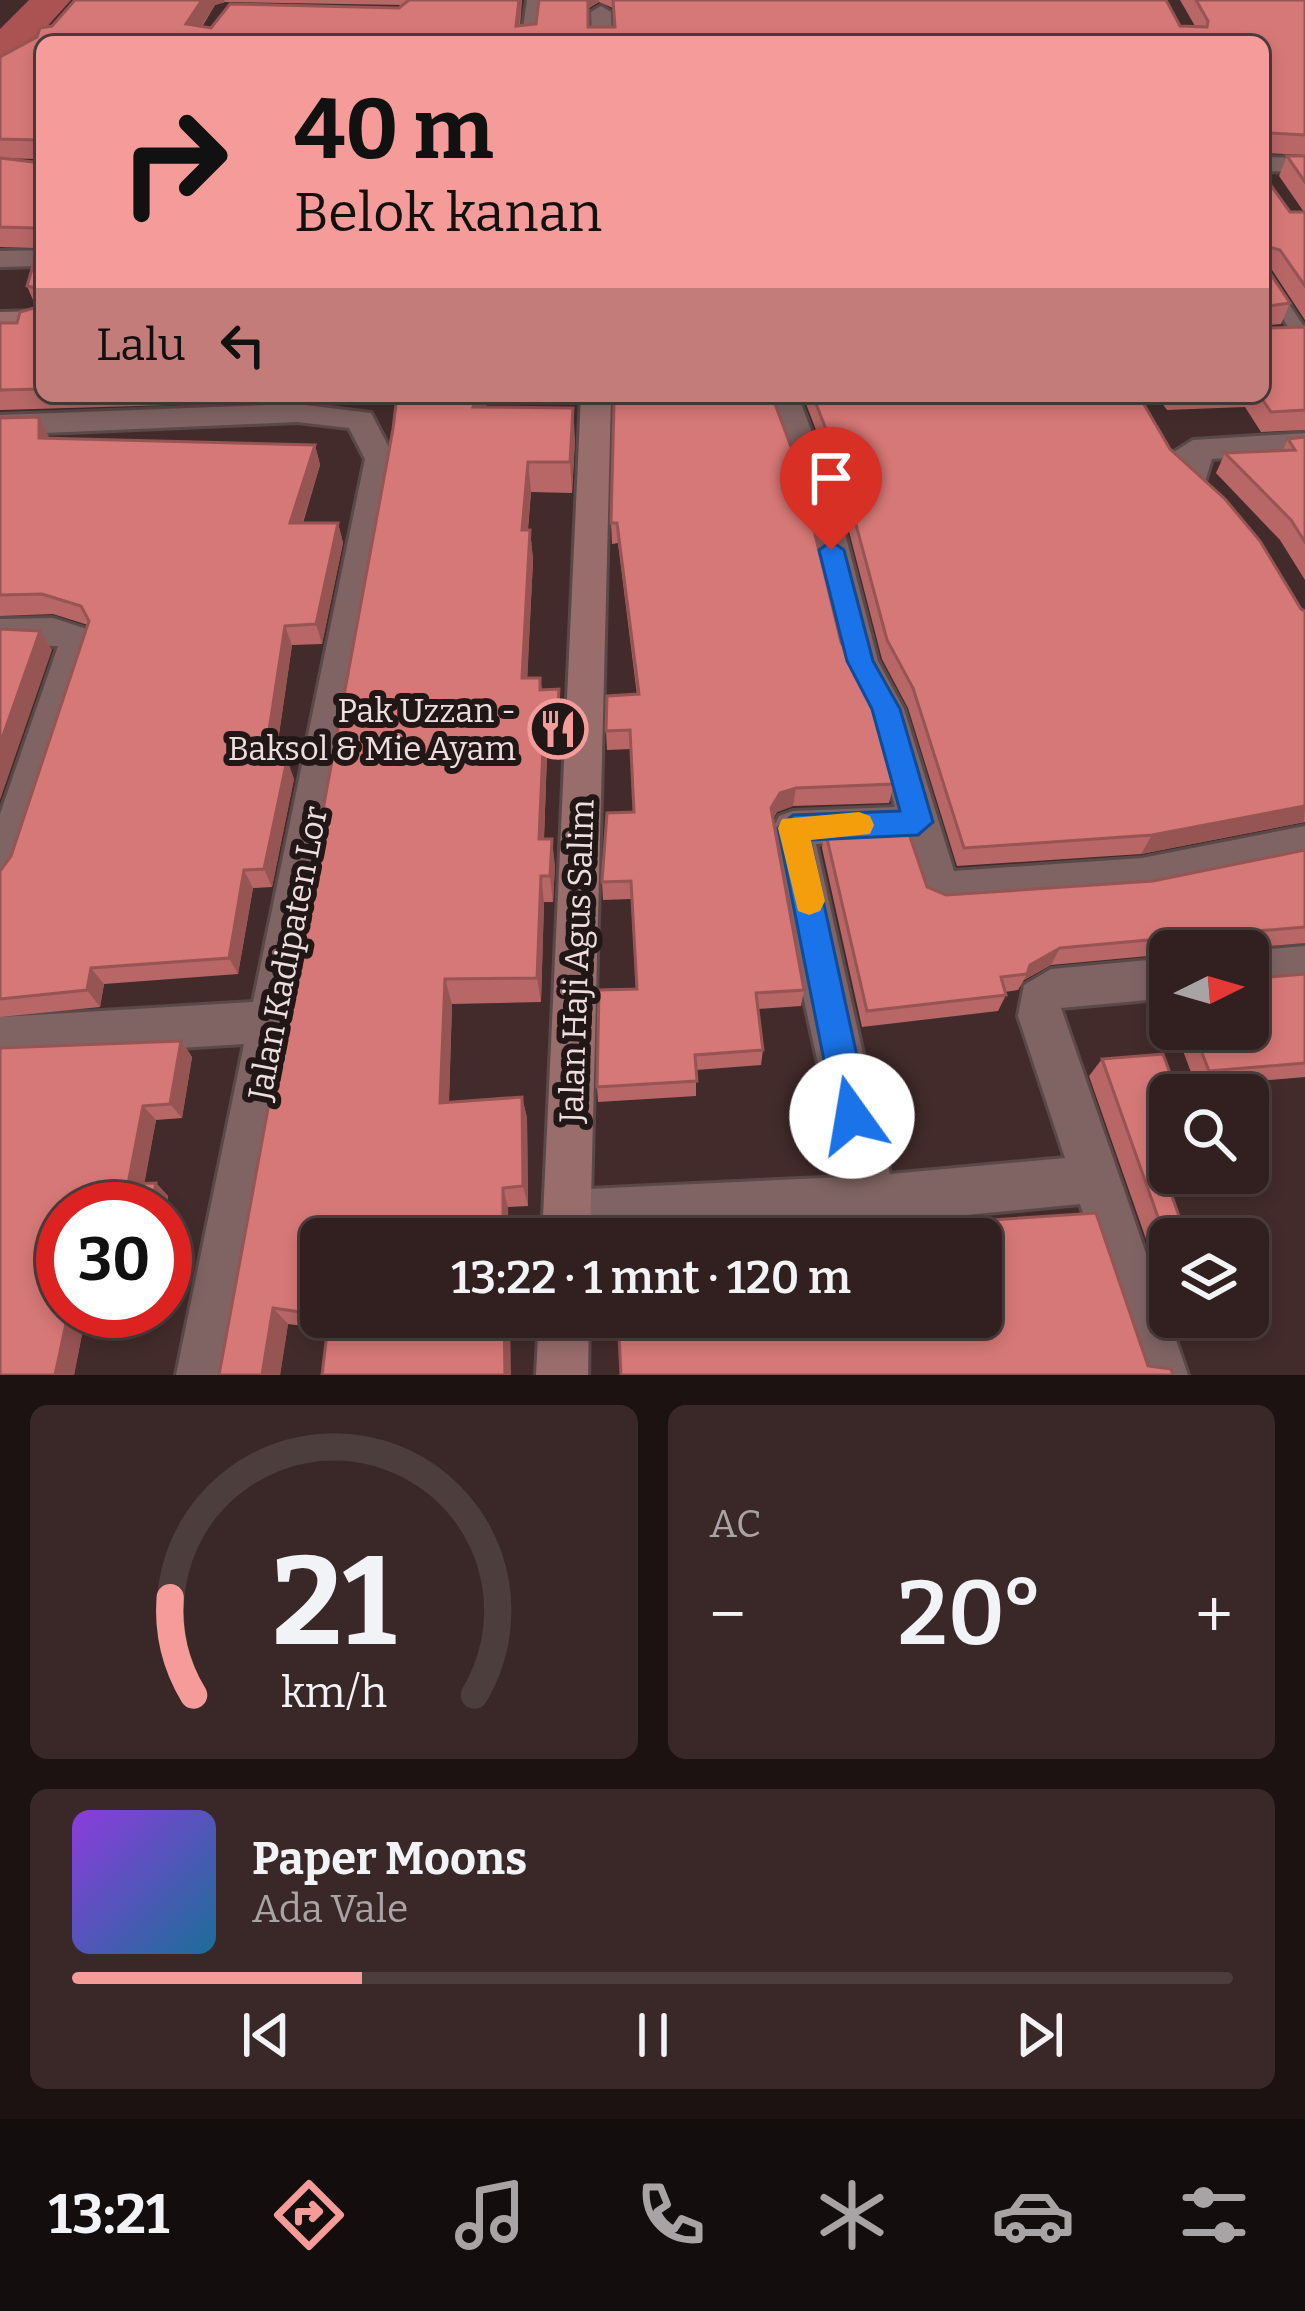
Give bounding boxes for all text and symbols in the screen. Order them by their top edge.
text: 40 m [294,79,494,180]
icon: right [96,84,252,240]
text: Belok kanan [294,181,602,245]
icon: left [210,312,276,378]
text: Lalu [96,318,186,372]
pin [780,427,882,550]
icon: arrive [798,445,864,511]
place label: Pak Uzzan - Baksol & Mie Ayam [228,691,516,769]
restaurant icon: Pak Uzzan - Baksol & Mie Ayam [527,698,589,760]
street label: Jalan Haji Agus Salim [551,799,603,1124]
street label: Jalan Kadipaten Lor [240,803,336,1104]
north arrow [1149,930,1269,1050]
map controls [1149,930,1269,1338]
position arrow [789,1053,915,1179]
button: search [1149,1074,1269,1194]
speed limit sign: 30 [36,1182,192,1338]
button: layers [1149,1218,1269,1338]
text: 13:22 · 1 mnt · 120 m [451,1251,851,1305]
text: AC [710,1501,761,1547]
text: 21 [272,1527,396,1677]
text: 20° [898,1560,1044,1668]
text: − [710,1575,746,1654]
text: + [1195,1575,1233,1654]
text: km/h [281,1667,387,1718]
text: Paper Moons [252,1832,527,1886]
text: Ada Vale [252,1886,408,1932]
icon: previous [233,2002,299,2068]
icon: pause [620,2002,686,2068]
icon: next [1007,2002,1073,2068]
icon: directions [267,2173,351,2257]
icon: music [448,2173,532,2257]
icon: phone [629,2173,713,2257]
icon: climate [810,2173,894,2257]
icon: car [991,2173,1075,2257]
icon: filters [1172,2173,1256,2257]
text: 13:21 [49,2183,169,2247]

